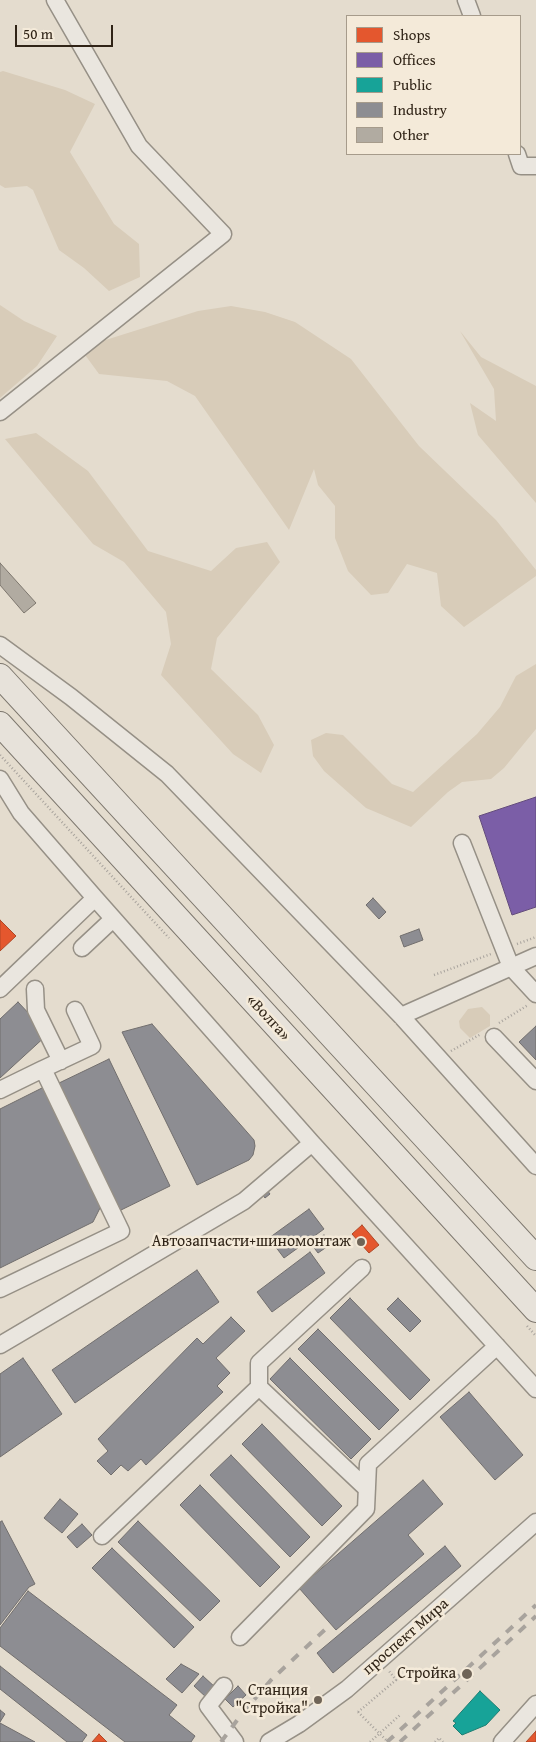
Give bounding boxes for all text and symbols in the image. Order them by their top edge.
scale bar [18,15,115,47]
legend [346,15,521,155]
text: 50 m [23,23,53,44]
text: Shops [393,24,430,45]
text: Offices [393,49,436,70]
text: Public [393,74,432,95]
text: Industry [393,99,447,120]
text: Other [393,124,429,145]
street label: «Волга» [242,991,294,1045]
place label: Автозапчасти+шиномонтаж [152,1232,351,1252]
marker: Автозапчасти+шиномонтаж [355,1236,367,1248]
street label: проспект Мира [359,1595,453,1679]
place label: Стройка [397,1664,456,1684]
marker: Стройка [460,1667,474,1681]
place label: Станция "Стройка" [235,1681,308,1719]
marker: Станция "Стройка" [312,1694,324,1706]

